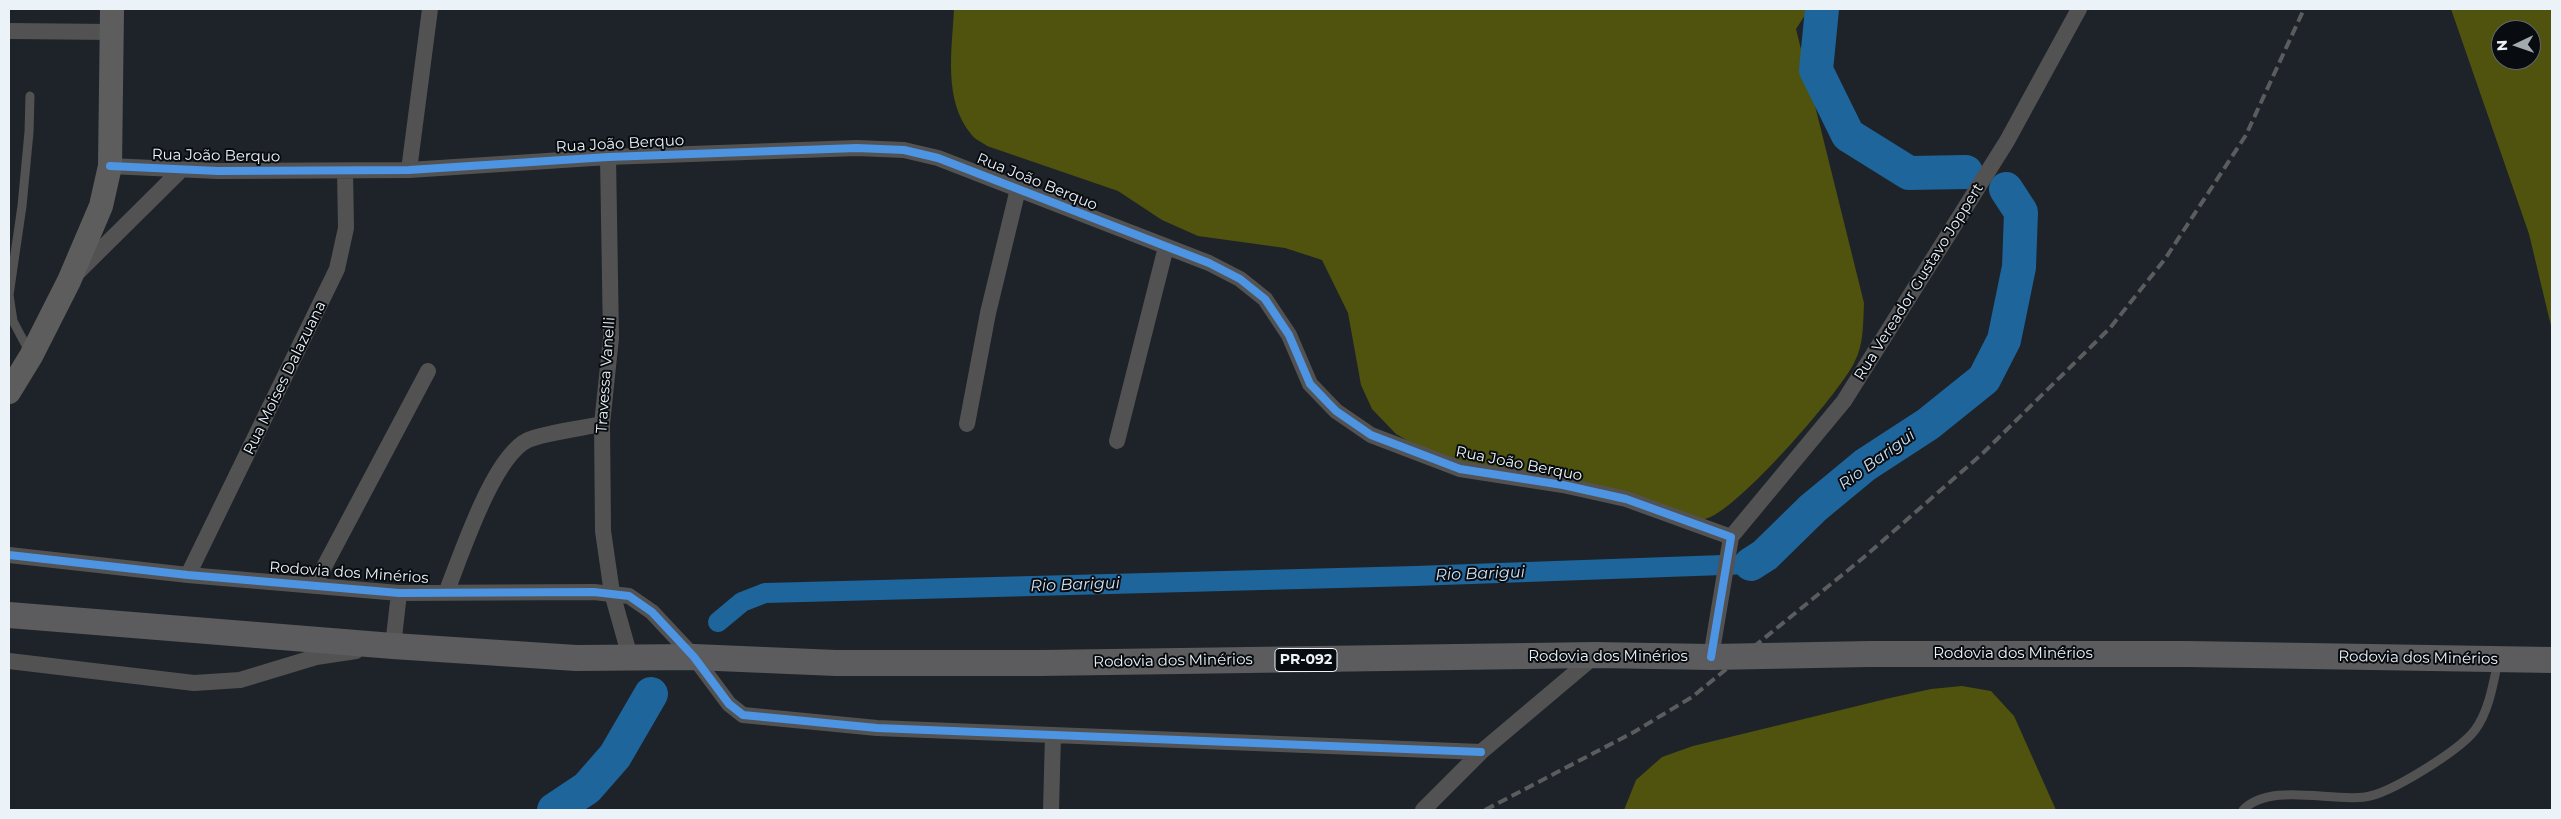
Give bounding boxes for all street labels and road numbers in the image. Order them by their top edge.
street label: Rua João Berquo [555,132,685,156]
street label: Rua João Berquo [152,146,280,166]
street label: Rua João Berquo [974,150,1100,214]
street label: Rua Vereador Gustavo Joppert [1851,180,1987,384]
street label: Rua Moises Dalazuana [240,298,330,458]
street label: Travessa Vanelli [593,316,619,434]
street label: Rua João Berquo [1454,443,1584,485]
street label: Rodovia dos Minérios [269,558,429,588]
street label: Rodovia dos Minérios [1933,645,2093,663]
road number: PR-092 [1275,648,1337,672]
street label: Rodovia dos Minérios [1528,648,1688,666]
street label: Rodovia dos Minérios [2338,648,2498,668]
street label: Rodovia dos Minérios [1093,651,1253,671]

